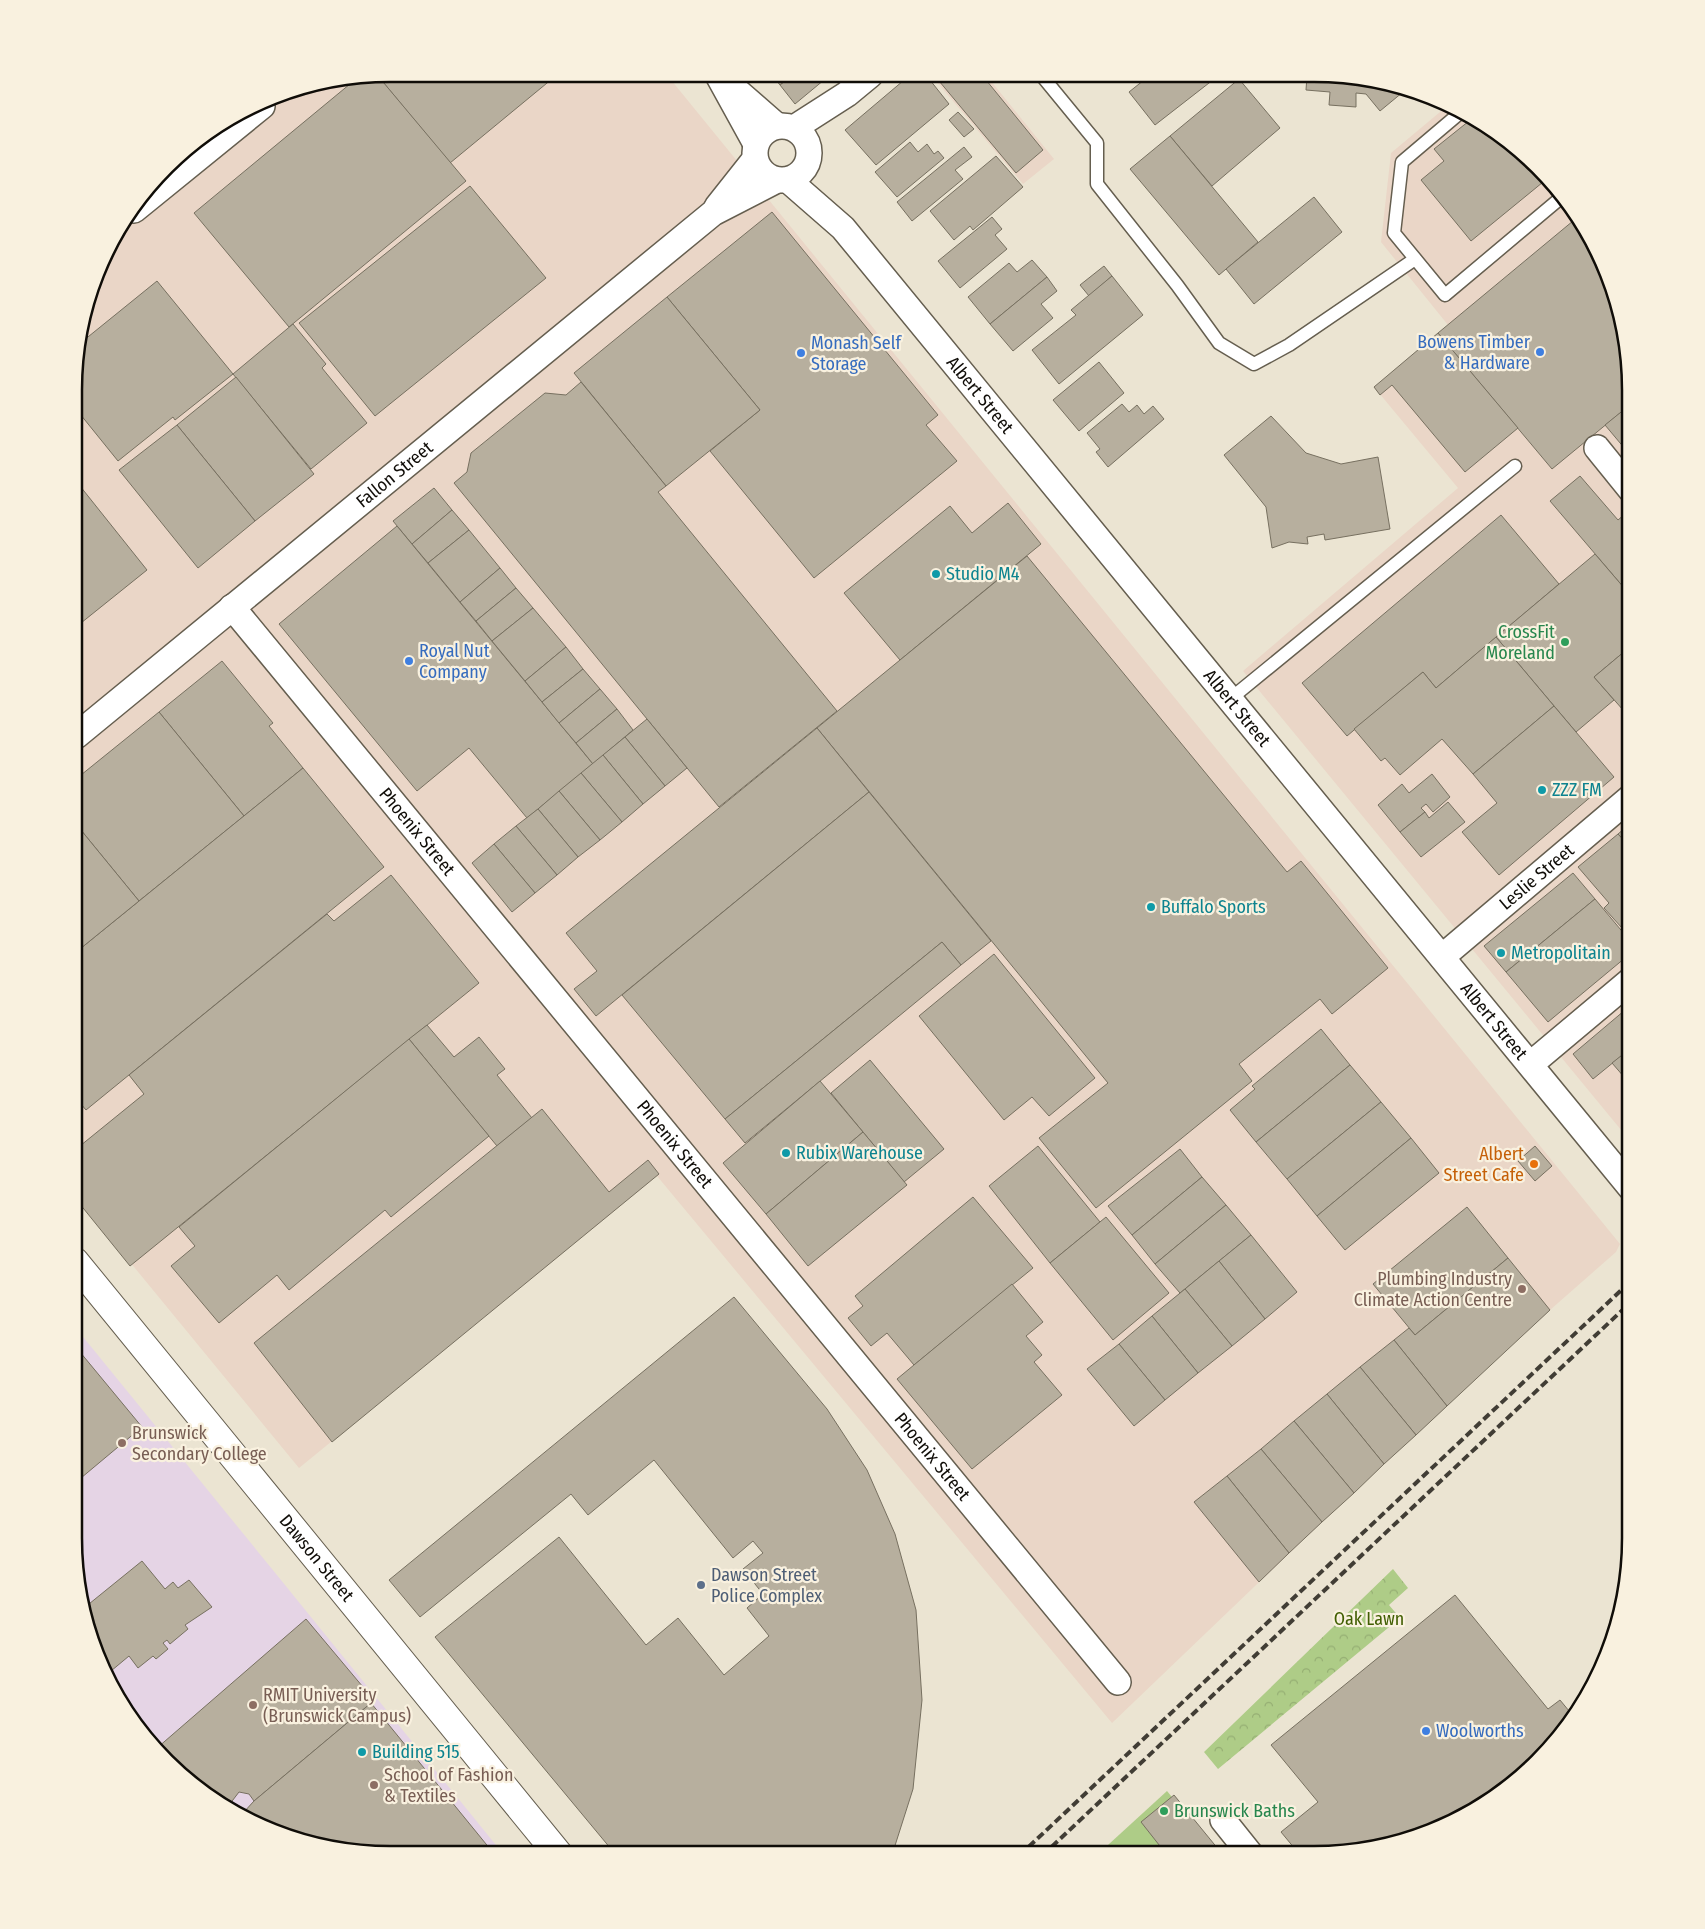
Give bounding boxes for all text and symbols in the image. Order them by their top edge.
place label: Bowens Timber & Hardware [1417,331,1531,374]
place label: Monash Self Storage [811,332,902,375]
marker: Bowens Timber & Hardware [1534,346,1546,358]
marker: Monash Self Storage [795,347,807,359]
street label: Albert Street [942,352,1018,438]
street label: Fallon Street [352,437,437,512]
place label: Studio M4 [946,563,1020,585]
marker: Studio M4 [930,568,942,580]
place label: CrossFit Moreland [1485,621,1555,664]
marker: CrossFit Moreland [1559,636,1571,648]
place label: Royal Nut Company [419,640,490,683]
marker: Royal Nut Company [403,655,415,667]
street label: Albert Street [1199,665,1275,751]
place label: ZZZ FM [1552,779,1602,801]
street label: Phoenix Street [374,783,460,880]
marker: ZZZ FM [1536,784,1548,796]
street label: Leslie Street [1495,839,1579,915]
place label: Buffalo Sports [1161,896,1266,918]
marker: Buffalo Sports [1145,901,1157,913]
place label: Metropolitain [1511,942,1611,964]
marker: Metropolitain [1495,947,1507,959]
street label: Albert Street [1456,978,1532,1064]
street label: Phoenix Street [632,1096,717,1193]
place label: Rubix Warehouse [796,1142,923,1164]
place label: Albert Street Cafe [1444,1143,1524,1186]
marker: Rubix Warehouse [780,1147,792,1159]
marker: Albert Street Cafe [1528,1158,1540,1170]
place label: Plumbing Industry Climate Action Centre [1354,1268,1512,1311]
marker: Plumbing Industry Climate Action Centre [1516,1283,1528,1295]
street label: Phoenix Street [890,1408,975,1505]
place label: Brunswick Secondary College [132,1422,267,1465]
marker: Brunswick Secondary College [116,1437,128,1449]
street label: Dawson Street [275,1510,359,1606]
place label: Dawson Street Police Complex [711,1564,822,1607]
marker: Dawson Street Police Complex [695,1579,707,1591]
park label: Oak Lawn [1334,1608,1404,1630]
place label: RMIT University (Brunswick Campus) [263,1684,411,1727]
marker: RMIT University (Brunswick Campus) [247,1699,259,1711]
place label: Woolworths [1436,1720,1524,1742]
marker: Woolworths [1420,1725,1432,1737]
place label: Building 515 [372,1741,459,1763]
marker: Building 515 [356,1746,368,1758]
place label: School of Fashion & Textiles [384,1764,513,1807]
marker: School of Fashion & Textiles [368,1779,380,1791]
place label: Brunswick Baths [1174,1800,1295,1822]
marker: Brunswick Baths [1158,1805,1170,1817]

